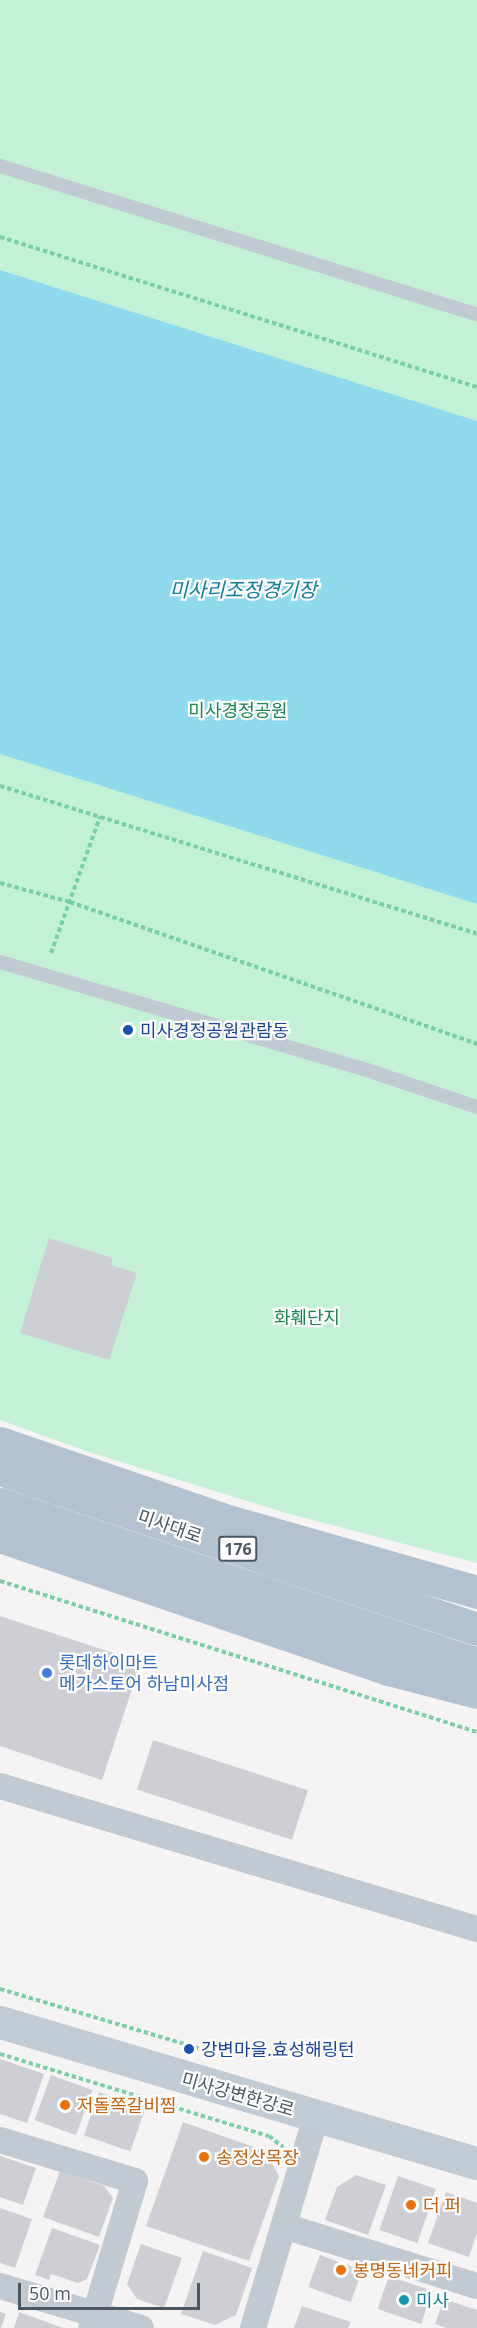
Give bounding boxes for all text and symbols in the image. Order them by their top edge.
water label: 미사리조정경기장 [169,577,317,601]
park label: 미사경정공원 [188,699,288,721]
place label: 미사경정공원관람동 [140,1019,289,1041]
marker: 미사경정공원관람동 [121,1023,135,1037]
park label: 화훼단지 [274,1306,340,1328]
street label: 미사대로 [135,1505,205,1547]
road number: 176 [217,1536,259,1562]
place label: 롯데하이마트 메가스토어 하남미사점 [59,1652,229,1694]
marker: 롯데하이마트 메가스토어 하남미사점 [40,1666,54,1680]
place label: 강변마을.효성해링턴 [201,2038,355,2060]
marker: 강변마을.효성해링턴 [182,2042,196,2056]
street label: 미사강변한강로 [179,2068,297,2120]
place label: 저돌쪽갈비찜 [77,2094,176,2116]
marker: 저돌쪽갈비찜 [58,2098,72,2112]
place label: 송정상목장 [216,2146,299,2168]
marker: 송정상목장 [197,2150,211,2164]
place label: 더 퍼 [423,2194,461,2216]
marker: 더 퍼 [404,2198,418,2212]
place label: 봉명동네커피 [353,2259,452,2281]
marker: 봉명동네커피 [334,2263,348,2277]
scale bar [21,2271,202,2309]
text: 50 m [29,2281,71,2305]
place label: 미사 [416,2289,449,2311]
marker: 미사 [397,2293,411,2307]

